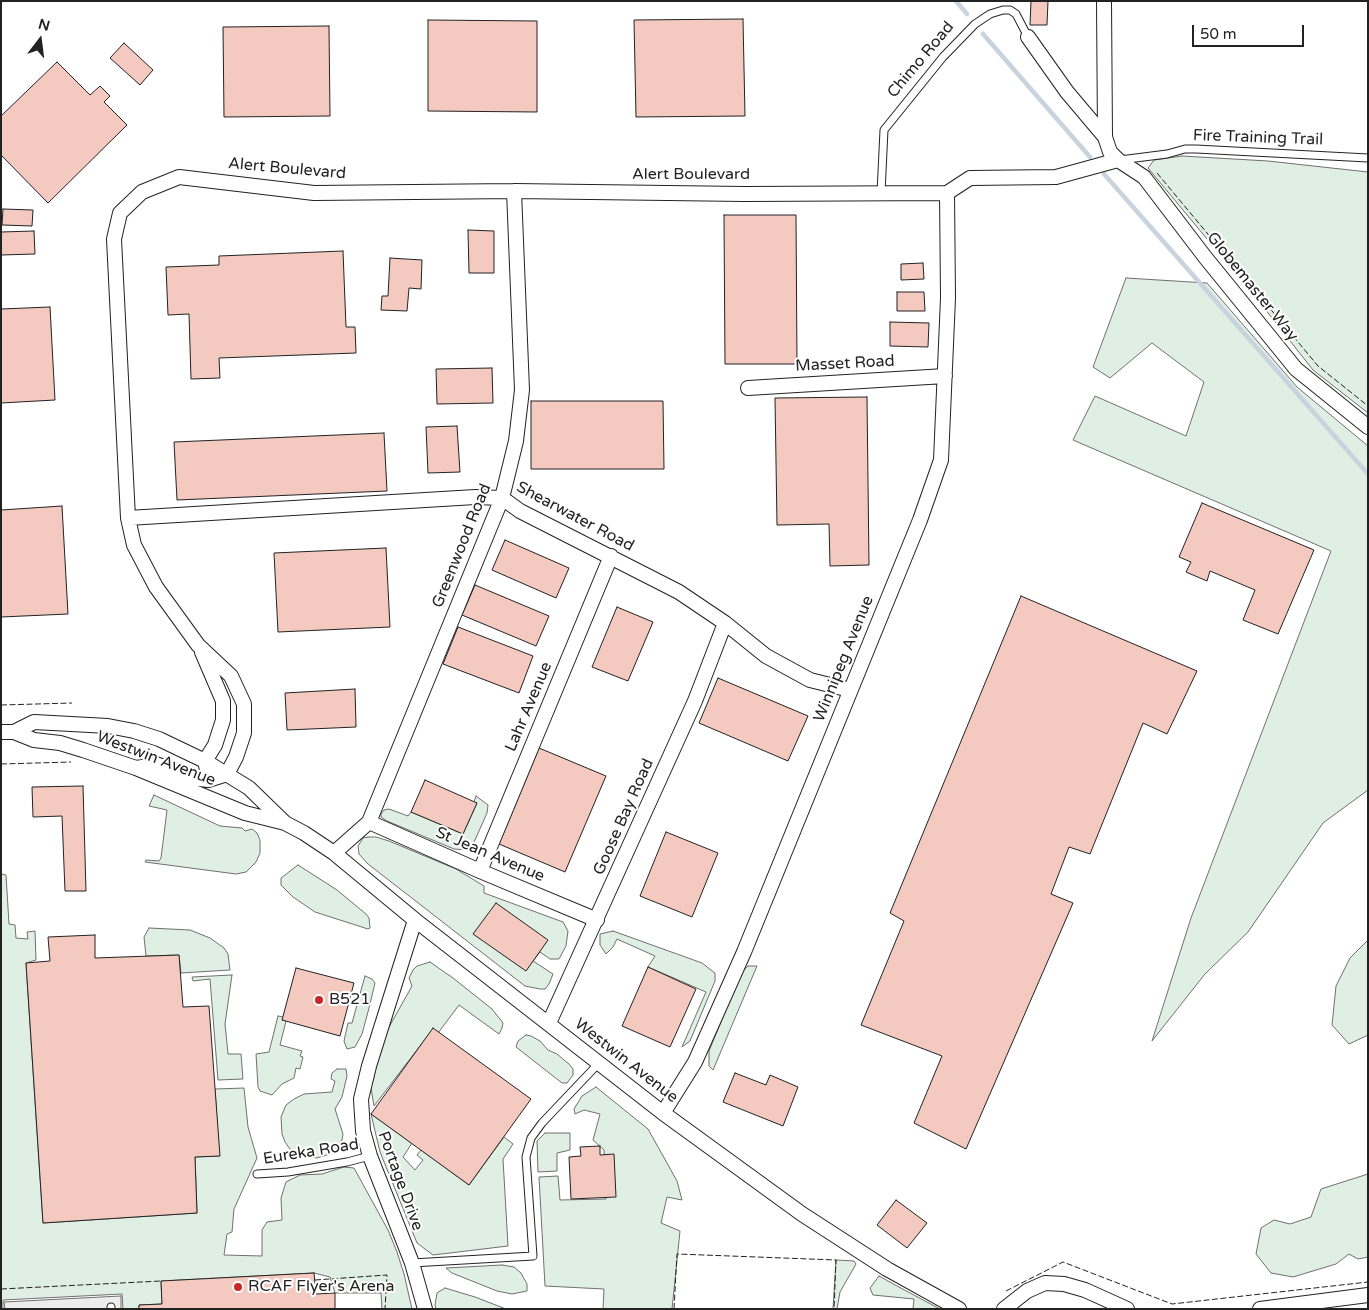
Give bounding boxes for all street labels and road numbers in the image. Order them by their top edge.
street label: Chimo Road [884,18,958,102]
street label: Fire Training Trail [1193,126,1323,150]
street label: Alert Boulevard [227,154,347,184]
street label: Alert Boulevard [632,165,750,185]
street label: Globemaster Way [1202,229,1302,345]
street label: Masset Road [795,352,895,376]
street label: Shearwater Road [513,478,637,556]
street label: Greenwood Road [428,481,496,611]
street label: Winnipeg Avenue [810,593,878,725]
street label: Lahr Avenue [502,659,556,755]
street label: Westwin Avenue [94,727,218,791]
street label: Goose Bay Road [590,756,658,878]
street label: St Jean Avenue [433,823,547,887]
street label: Westwin Avenue [570,1015,682,1107]
street label: Portage Drive [373,1129,427,1233]
street label: Eureka Road [262,1135,360,1169]

